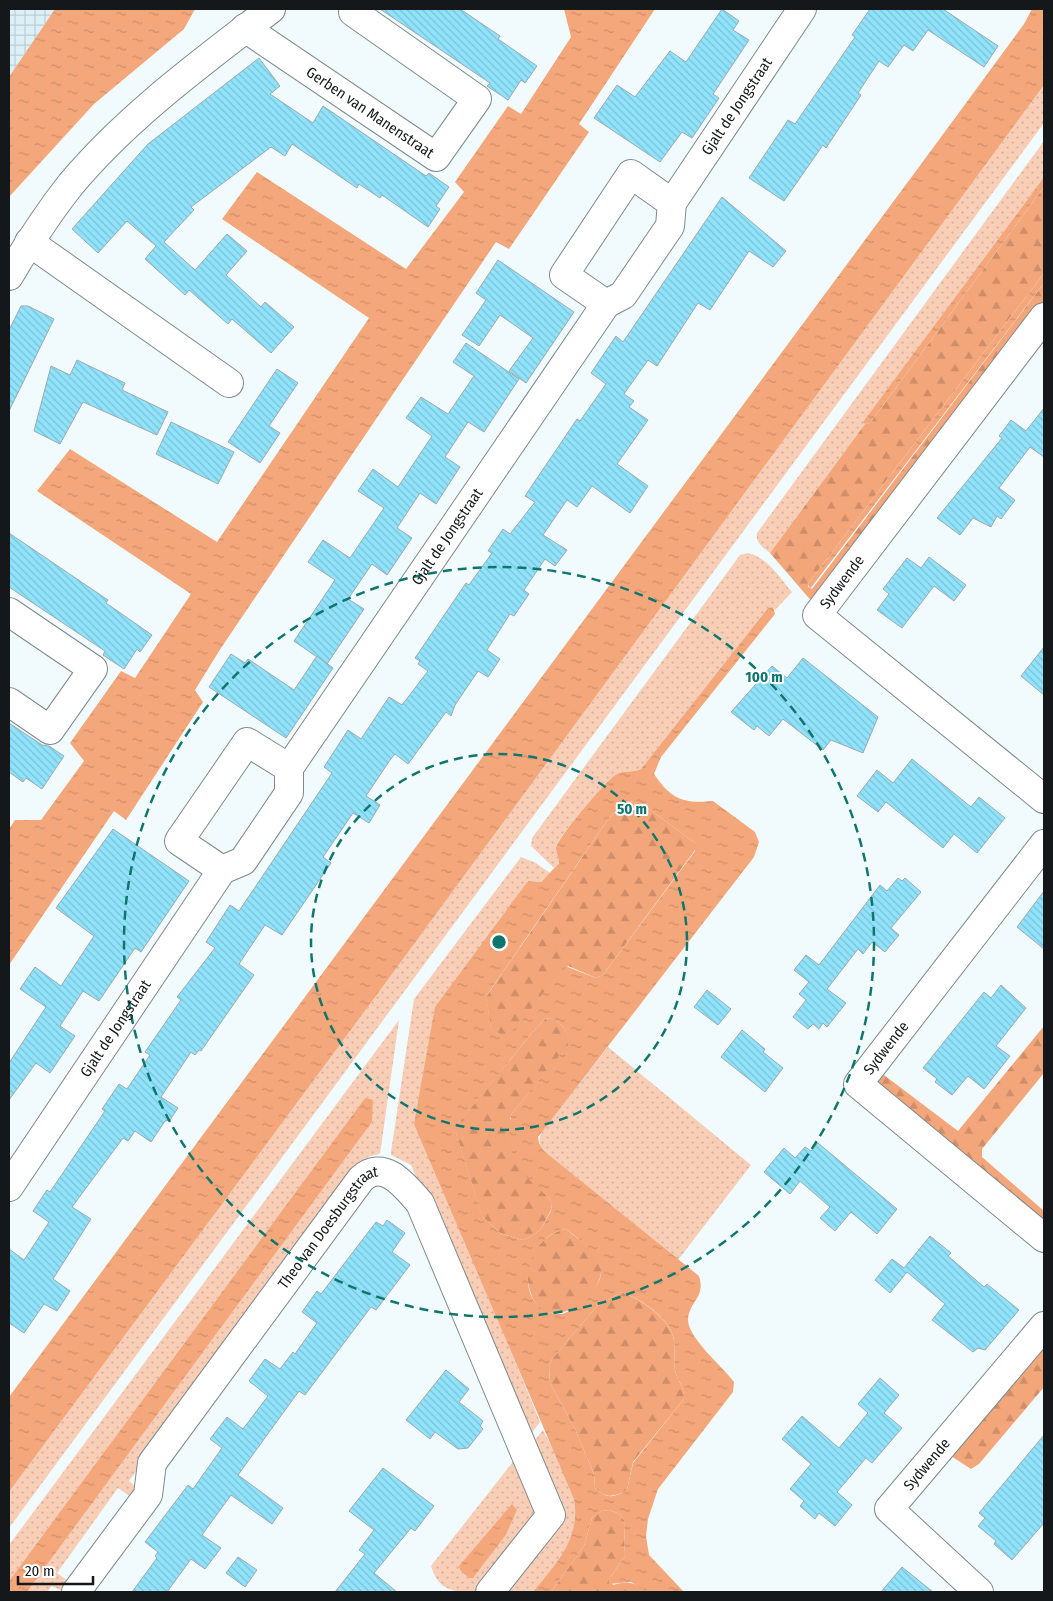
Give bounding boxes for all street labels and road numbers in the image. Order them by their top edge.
street label: Gjalt de Jongstraat [698,54,776,158]
street label: Gerben van Manenstraat [303,63,438,162]
street label: Gjalt de Jongstraat [408,485,487,589]
street label: Sydwende [816,552,868,612]
street label: Gjalt de Jongstraat [76,976,155,1081]
street label: Sydwende [860,1018,912,1078]
street label: Theo van Doesburgstraat [274,1162,379,1292]
street label: Sydwende [900,1435,954,1494]

